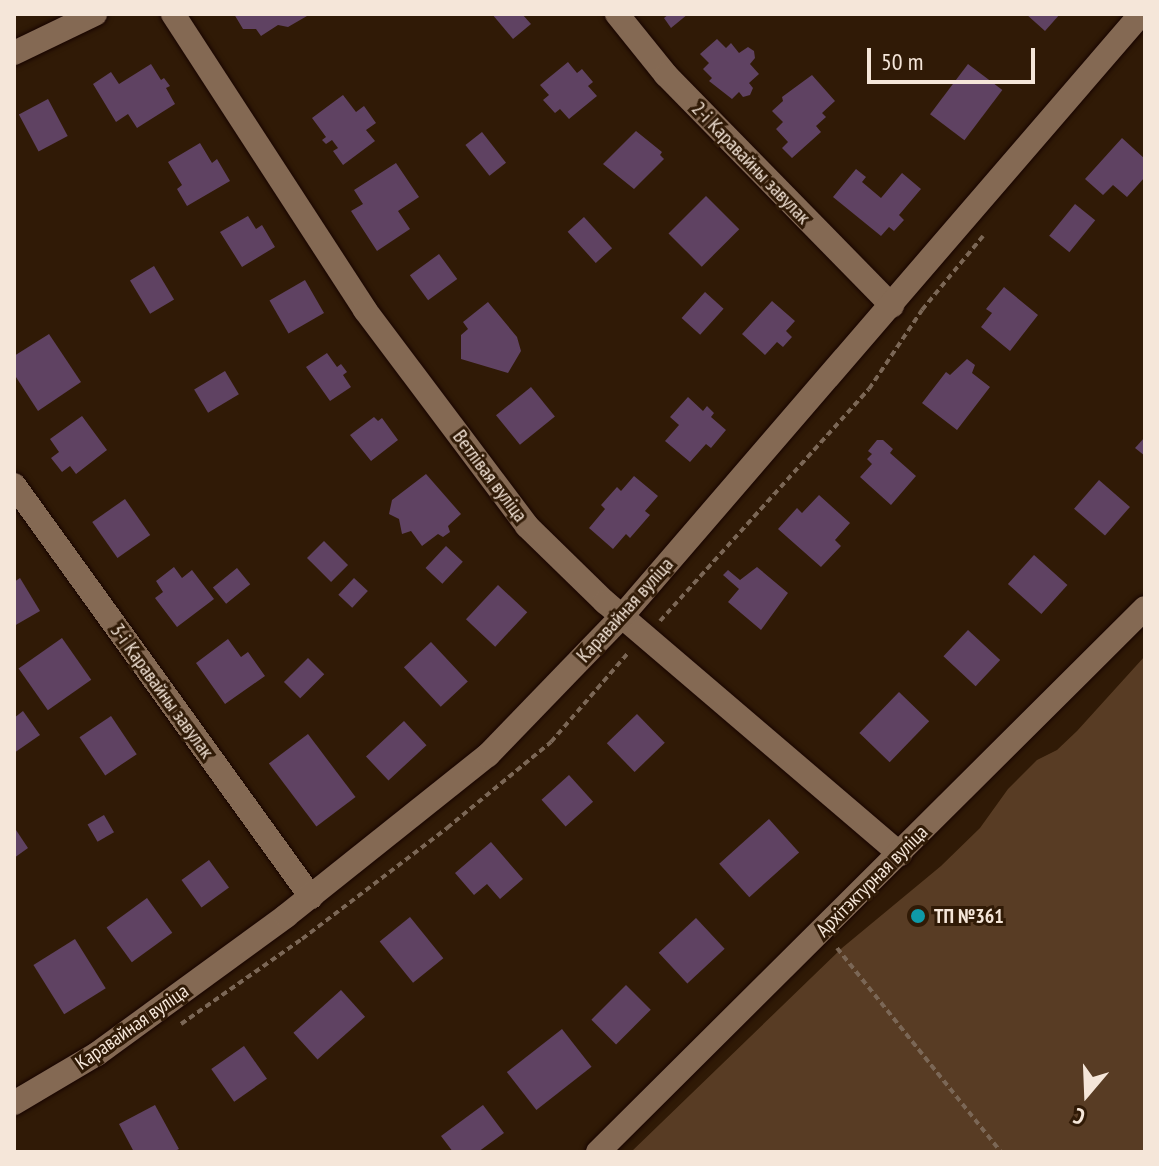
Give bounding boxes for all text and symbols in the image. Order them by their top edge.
scale bar [871,32,1039,82]
text: 50 m [881,46,923,77]
street label: 2-і Каравайны завулак [687,97,815,229]
street label: Ветлівая вуліца [448,425,532,527]
street label: Каравайная вуліца [572,553,678,667]
street label: 3-і Каравайны завулак [105,619,219,763]
street label: Архітэктурная вуліца [811,820,933,942]
place label: ТП №361 [934,904,1004,928]
marker: ТП №361 [909,907,927,925]
street label: Каравайная вуліца [71,979,193,1075]
north arrow [1047,1054,1127,1134]
text: С [1070,1102,1089,1132]

